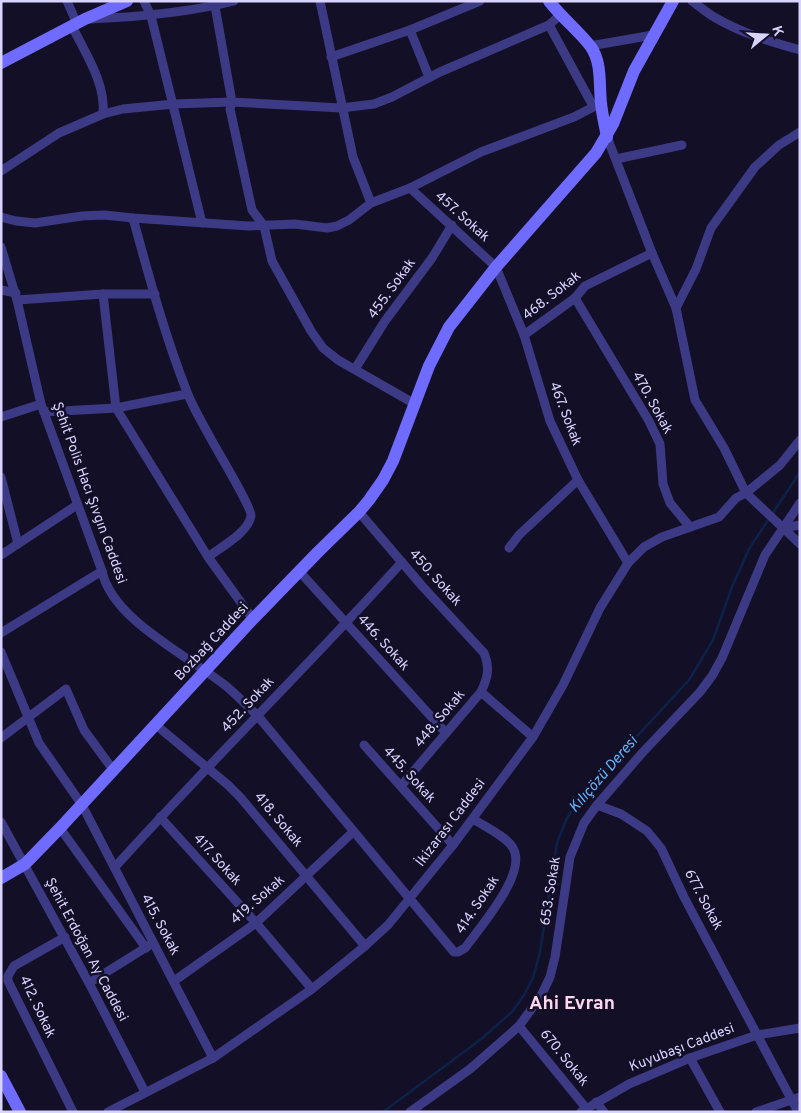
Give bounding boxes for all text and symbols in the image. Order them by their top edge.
north arrow [741,10,791,60]
text: K [767,24,787,39]
street label: 457. Sokak [431,188,493,246]
street label: 455. Sokak [364,256,420,322]
street label: 468. Sokak [519,268,585,324]
street label: 470. Sokak [628,369,676,437]
street label: 467. Sokak [545,380,585,448]
street label: Şehit Polis Hacı Şıvgın Caddesi [48,400,130,586]
street label: 450. Sokak [405,546,465,610]
street label: Bozbağ Caddesi [171,599,253,685]
street label: 446. Sokak [353,611,413,675]
street label: 452. Sokak [218,674,278,736]
street label: 448. Sokak [411,687,469,751]
water label: Kılıçözü Deresi [565,732,643,817]
street label: 445. Sokak [379,743,439,807]
street label: İkizarası Caddesi [412,775,490,870]
street label: 418. Sokak [250,789,306,851]
street label: 417. Sokak [189,831,245,889]
street label: 653. Sokak [537,855,565,927]
street label: 677. Sokak [680,867,726,933]
street label: 419. Sokak [227,872,289,928]
street label: 414. Sokak [452,873,504,937]
street label: Şehit Erdoğan Ay Caddesi [41,875,131,1025]
street label: 415. Sokak [137,891,183,959]
street label: 412. Sokak [15,973,59,1041]
district label: Ahi Evran [529,992,615,1016]
street label: Kuyubaşı Caddesi [627,1020,737,1076]
street label: 670. Sokak [536,1026,592,1090]

